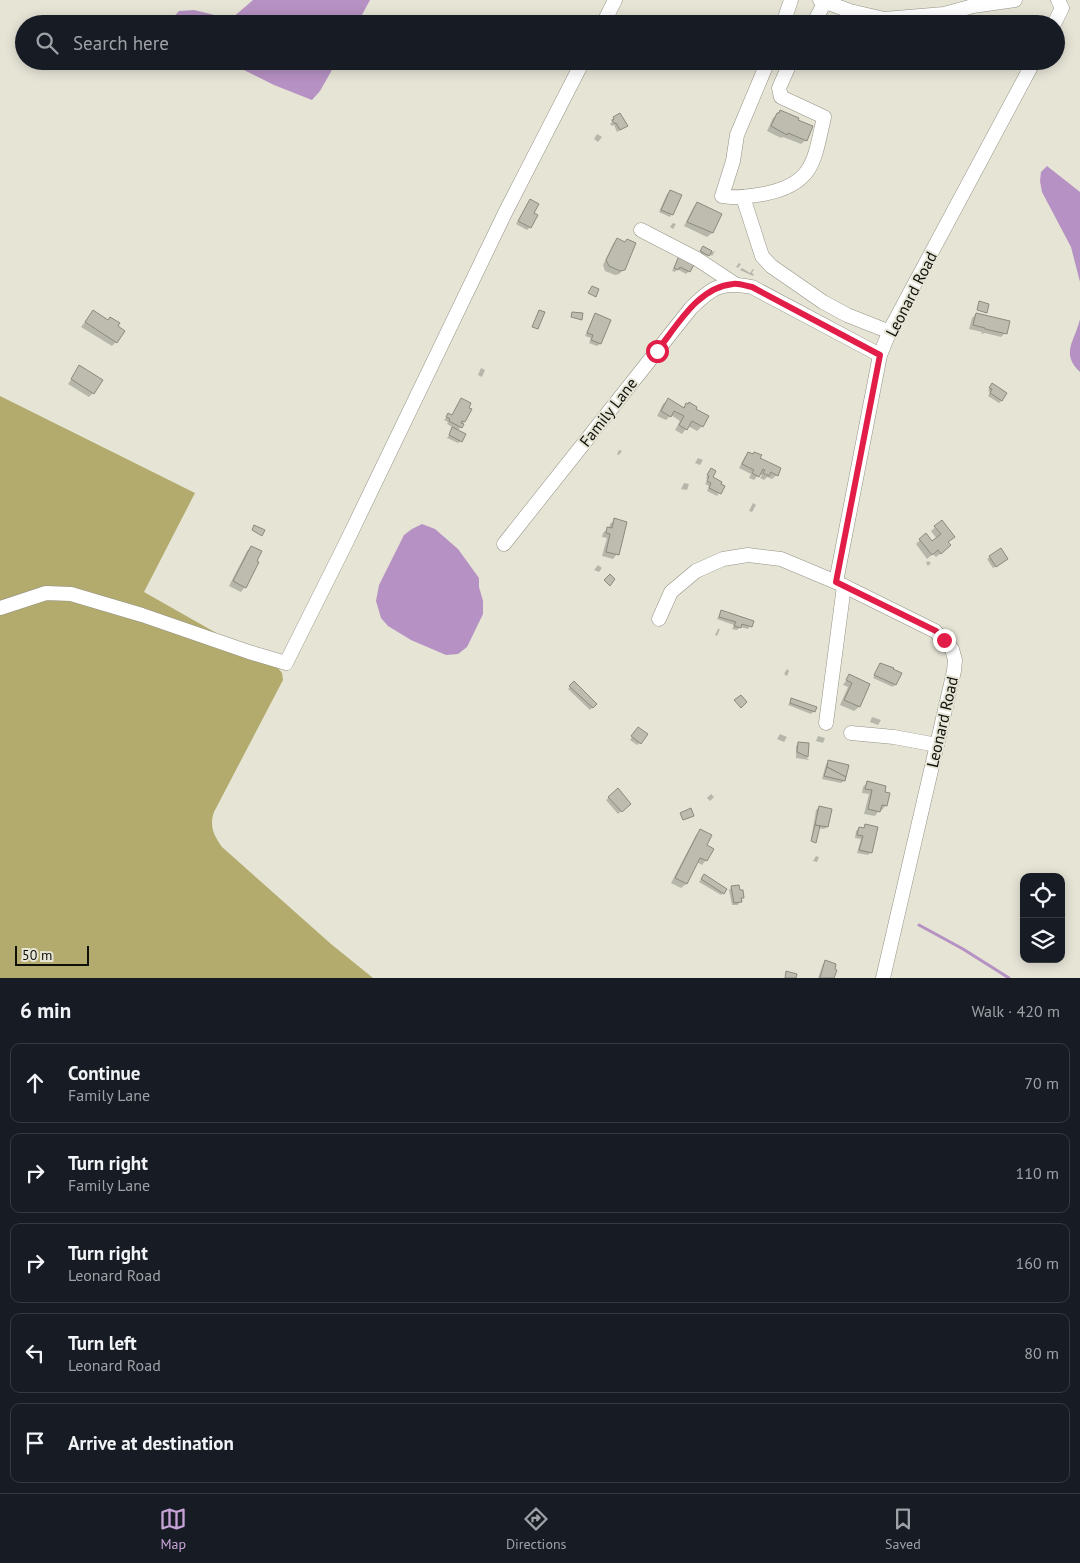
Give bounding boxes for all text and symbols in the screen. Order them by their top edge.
search box [15,15,1065,70]
icon: search [33,29,61,57]
text: Search here [73,31,169,55]
street label: Leonard Road [881,248,941,340]
route start [646,340,669,363]
street label: Family Lane [575,373,641,451]
route end [933,629,956,652]
street label: Leonard Road [922,675,962,769]
map controls [1020,873,1065,963]
button: locate [1020,873,1065,918]
button: layers [1020,918,1065,963]
scale bar [15,943,89,966]
text: 50 m [22,946,52,964]
text: 6 min [20,997,71,1024]
text: Walk · 420 m [971,1001,1060,1021]
text: Continue [68,1061,140,1085]
icon: ahead [21,1069,49,1097]
text: 70 m [1024,1073,1059,1093]
text: Family Lane [68,1085,150,1105]
text: Turn right [68,1151,148,1175]
icon: right [21,1159,49,1187]
text: 110 m [1016,1163,1059,1183]
text: Family Lane [68,1175,150,1195]
text: Turn right [68,1241,148,1265]
icon: right [21,1249,49,1277]
text: 160 m [1016,1253,1059,1273]
text: Leonard Road [68,1265,161,1285]
text: Turn left [68,1331,137,1355]
icon: left [21,1339,49,1367]
text: 80 m [1024,1343,1059,1363]
text: Leonard Road [68,1355,161,1375]
icon: arrive [21,1429,49,1457]
text: Arrive at destination [68,1431,234,1455]
tab: Map [159,1505,187,1553]
tab: Directions [506,1505,566,1553]
tab: Saved [885,1505,921,1553]

